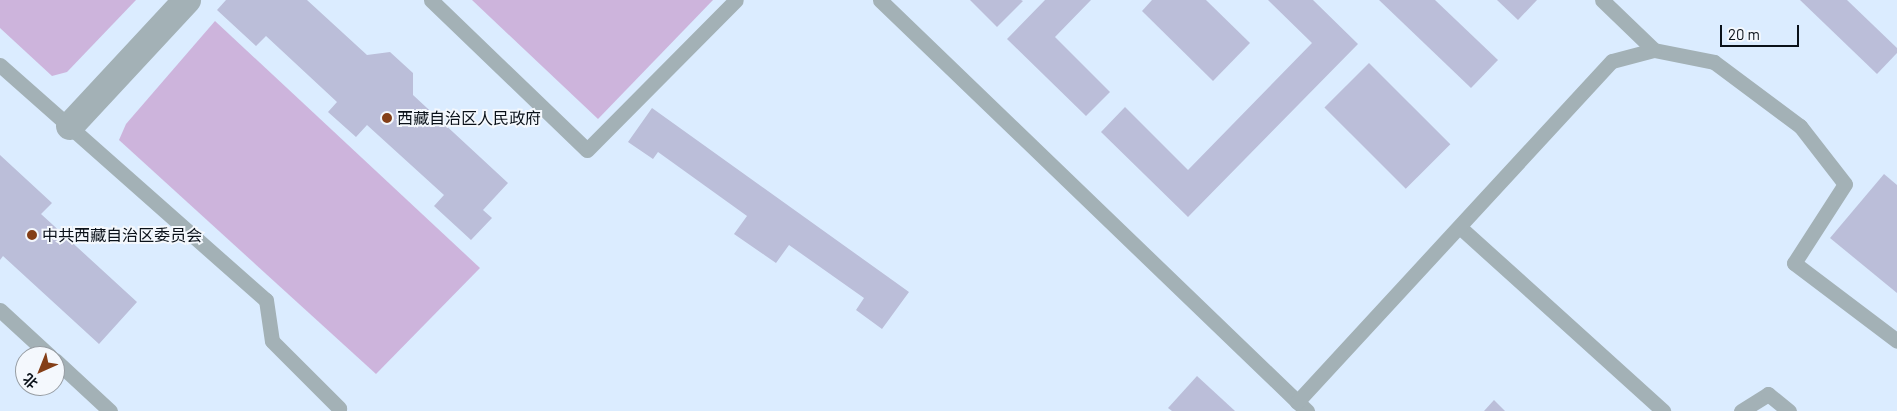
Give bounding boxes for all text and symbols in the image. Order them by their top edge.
scale bar [1722,15,1801,47]
text: 20 m [1728,25,1760,43]
place label: 西藏自治区人民政府 [397,108,541,128]
marker: 西藏自治区人民政府 [381,112,393,124]
place label: 中共西藏自治区委员会 [42,225,202,245]
marker: 中共西藏自治区委员会 [26,229,38,241]
north arrow [15,346,65,396]
text: 北 [19,370,41,392]

